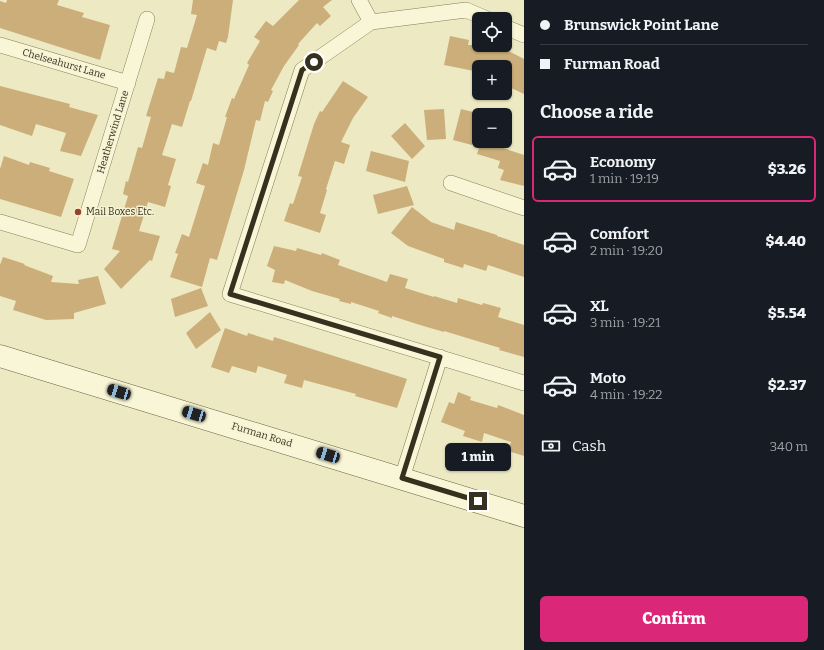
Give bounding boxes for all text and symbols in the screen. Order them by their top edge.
map controls [472,12,512,148]
button: locate [472,12,512,52]
text: Brunswick Point Lane [564,16,719,34]
street label: Chelseahurst Lane [21,46,107,82]
route start [305,53,323,71]
text: Furman Road [564,55,660,73]
button: + [472,60,512,100]
street label: Heatherwind Lane [95,89,131,175]
text: Choose a ride [540,101,653,123]
button: − [472,108,512,148]
icon: car [542,151,578,187]
text: Economy [590,153,656,171]
text: $3.26 [768,160,806,178]
text: 1 min · 19:19 [590,171,659,186]
place label: Mail Boxes Etc. [86,206,154,218]
marker: Mail Boxes Etc. [73,207,83,217]
icon: car [542,223,578,259]
text: Comfort [590,225,649,243]
text: $4.40 [766,232,806,250]
text: 2 min · 19:20 [590,243,663,258]
icon: car [542,295,578,331]
text: XL [590,297,609,315]
text: $5.54 [768,304,806,322]
text: 3 min · 19:21 [590,315,660,330]
icon: car [542,367,578,403]
text: Moto [590,369,626,387]
text: $2.37 [768,376,806,394]
car [106,383,132,401]
text: 4 min · 19:22 [590,387,662,402]
car [181,405,207,423]
street label: Furman Road [230,420,294,450]
icon: cash [540,435,562,457]
text: Cash [572,437,606,455]
text: 340 m [770,439,808,454]
callout: 1 min [445,443,511,471]
car [315,446,341,464]
text: 1 min [461,449,495,464]
route end [469,492,487,510]
button: Confirm [540,596,808,642]

